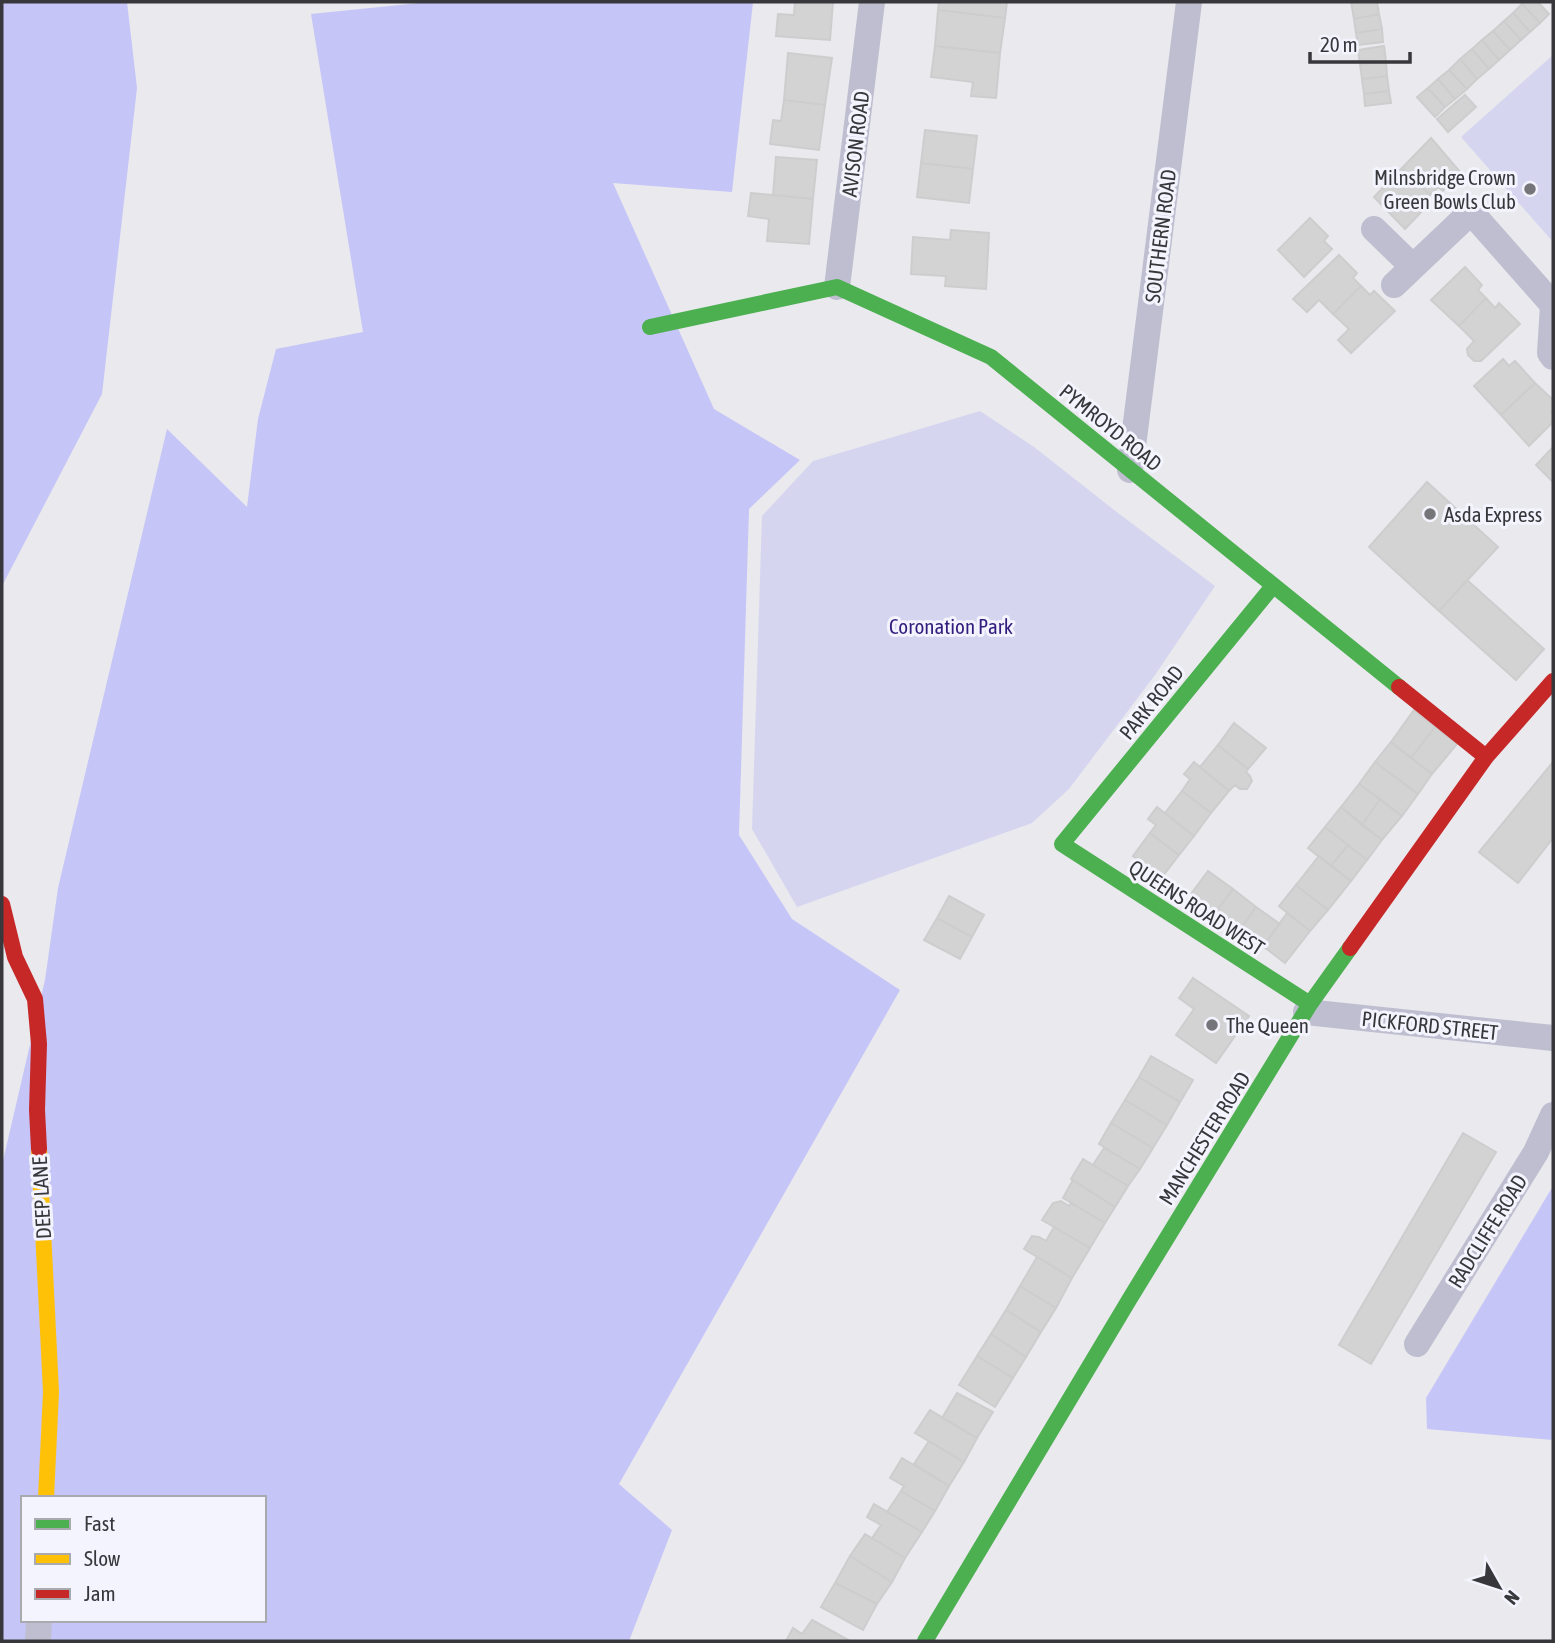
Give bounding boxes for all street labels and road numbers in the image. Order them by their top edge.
street label: AVISON ROAD [837,90,873,198]
street label: SOUTHERN ROAD [1140,168,1180,304]
street label: PYMROYD ROAD [1055,379,1167,475]
street label: PARK ROAD [1114,660,1188,744]
street label: QUEENS ROAD WEST [1125,854,1269,960]
street label: PICKFORD STREET [1361,1006,1499,1044]
street label: MANCHESTER ROAD [1153,1067,1255,1209]
street label: DEEP LANE [27,1156,55,1240]
street label: RADCLIFFE ROAD [1443,1170,1531,1292]

